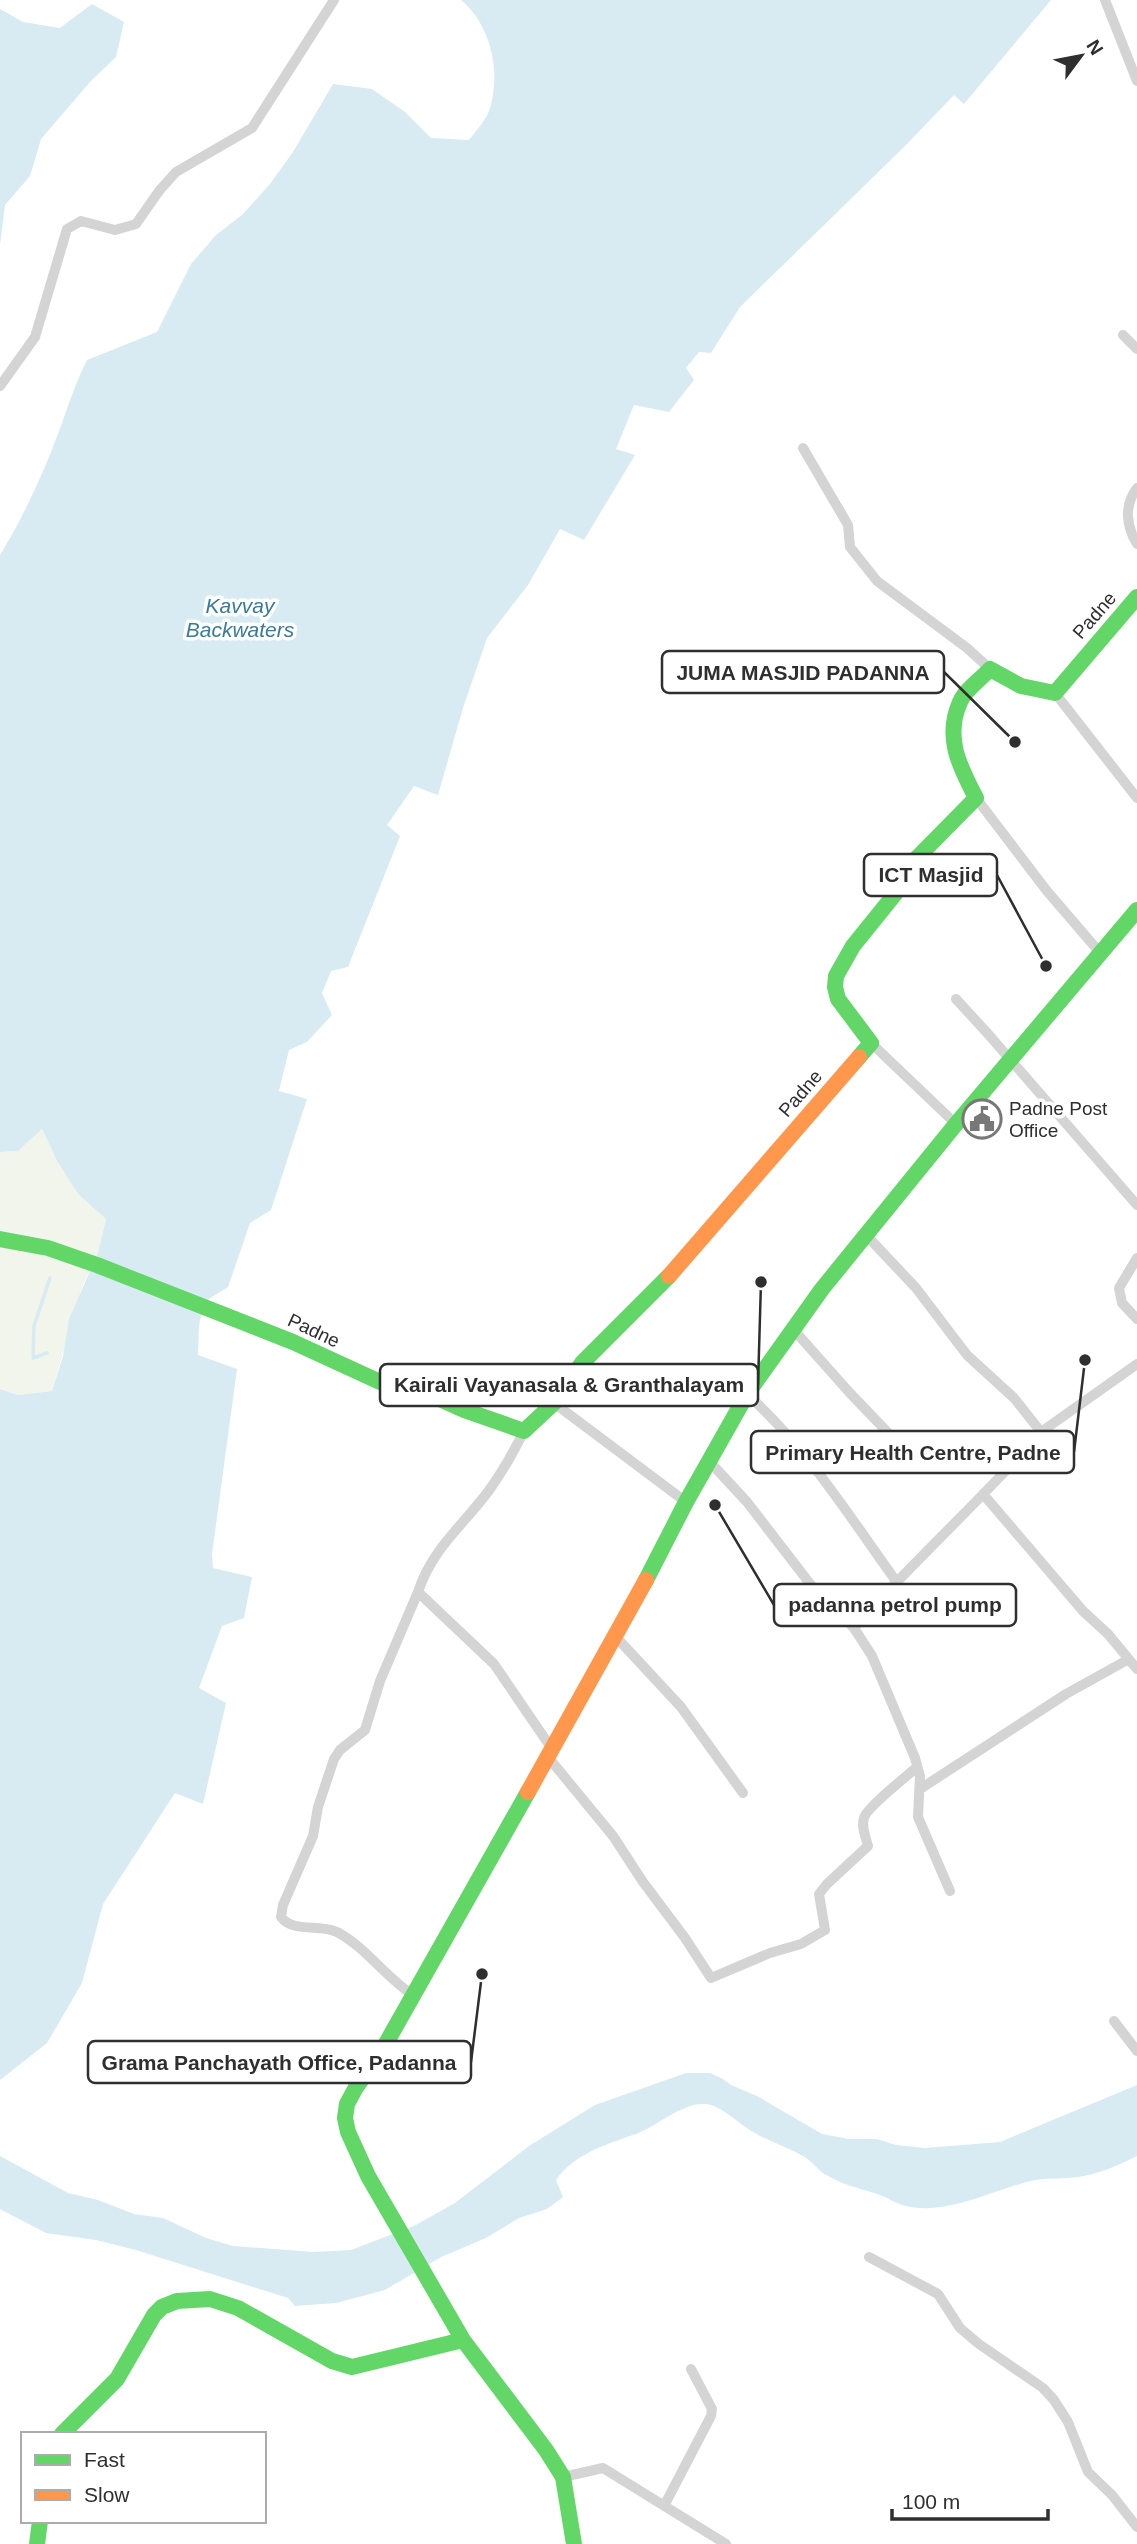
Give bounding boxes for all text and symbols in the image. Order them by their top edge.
north arrow [1046,21,1116,91]
text: N [1082,36,1108,59]
street label: Padne [1068,588,1120,643]
water label: Kavvay Backwaters [186,594,295,641]
callout: JUMA MASJID PADANNA [662,651,944,693]
text: JUMA MASJID PADANNA [676,661,930,684]
callout: ICT Masjid [864,854,997,896]
text: ICT Masjid [878,863,984,886]
street label: Padne [774,1066,826,1121]
public building icon: Padne Post Office [961,1098,1003,1140]
place label: Padne Post Office [1009,1098,1108,1141]
street label: Padne [284,1309,343,1352]
callout: Kairali Vayanasala & Granthalayam [380,1364,758,1406]
text: Kairali Vayanasala & Granthalayam [394,1373,744,1396]
callout: Primary Health Centre, Padne [751,1431,1074,1473]
text: Primary Health Centre, Padne [765,1441,1061,1464]
callout: padanna petrol pump [774,1584,1016,1626]
text: padanna petrol pump [788,1593,1002,1616]
callout: Grama Panchayath Office, Padanna [88,2041,471,2083]
text: Grama Panchayath Office, Padanna [102,2051,457,2074]
legend [21,2432,266,2523]
text: Fast [84,2448,125,2471]
scale bar [892,2478,1048,2522]
text: Slow [84,2483,130,2506]
text: 100 m [902,2490,960,2513]

